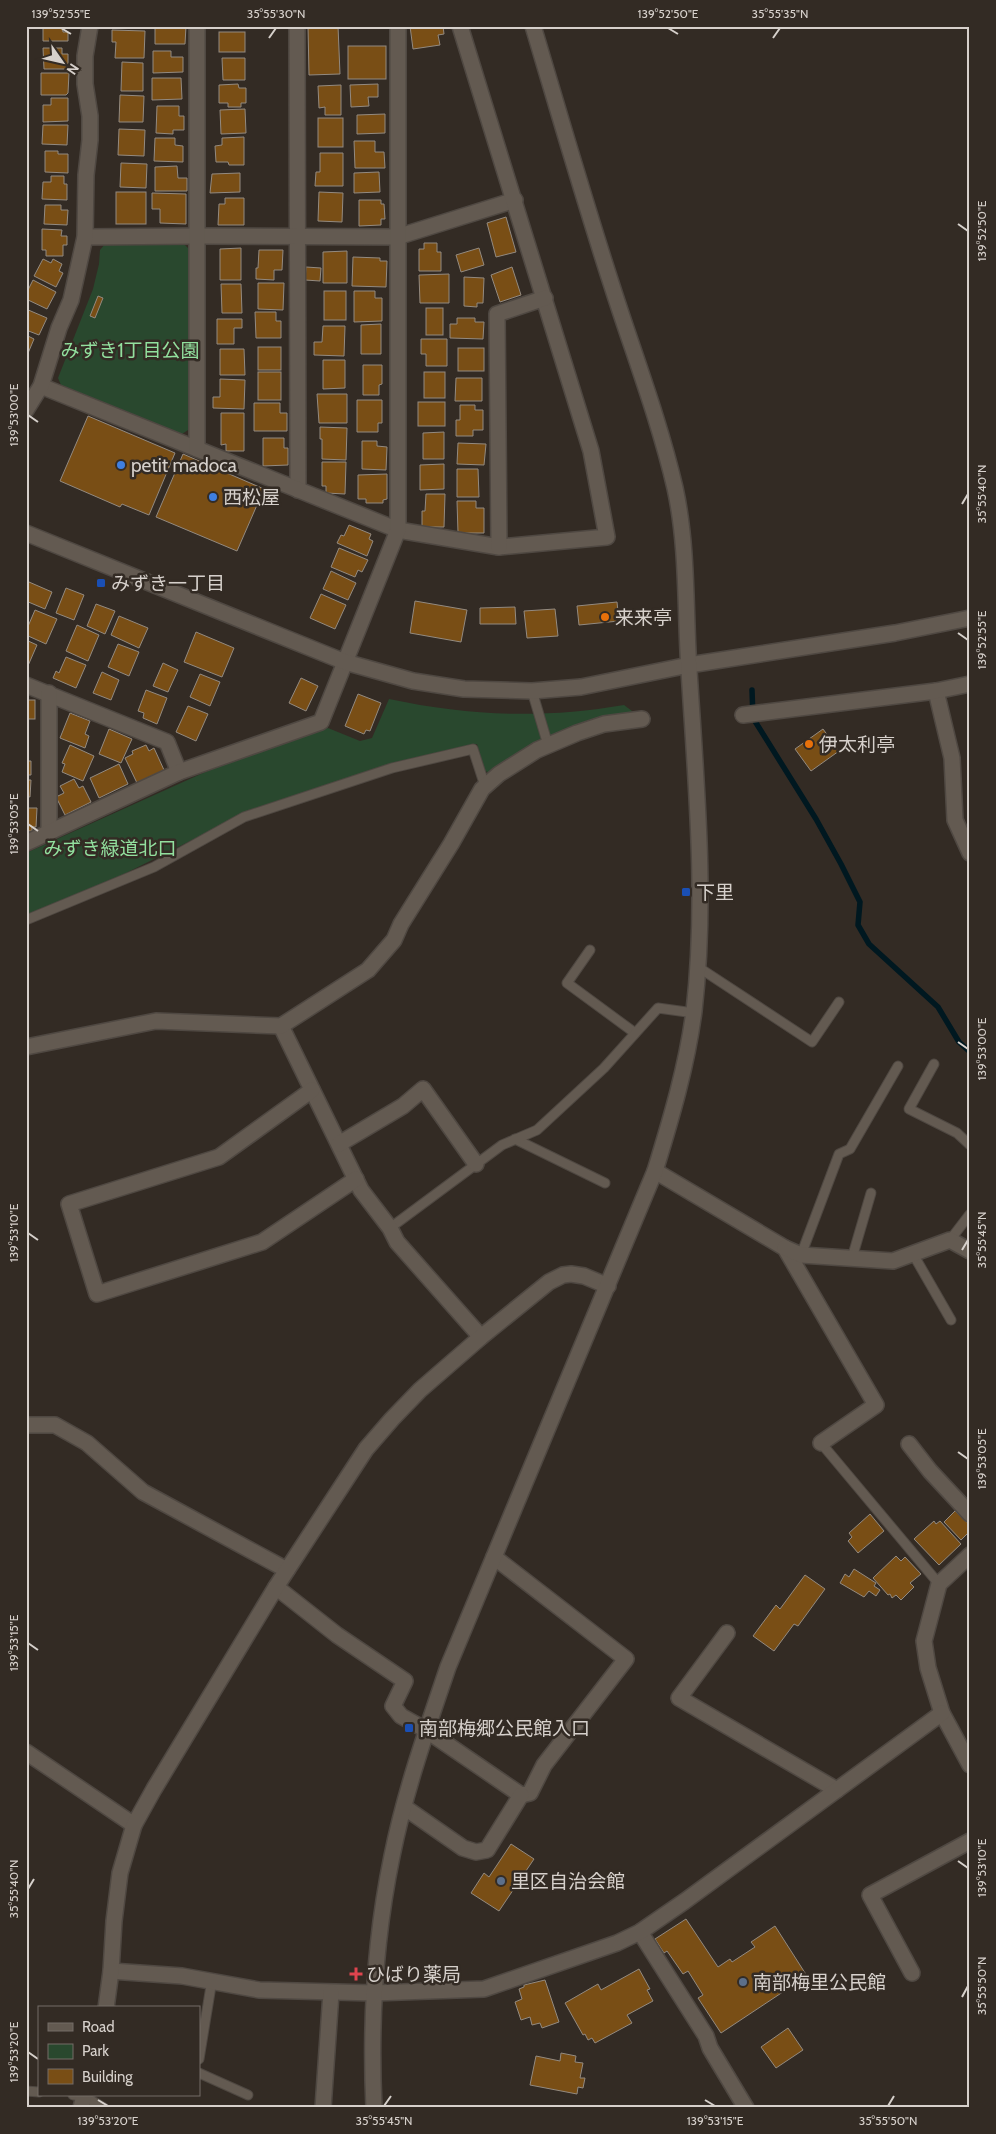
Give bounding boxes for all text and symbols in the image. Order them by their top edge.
text: 139°52'55"E [31,6,91,21]
text: 35°55'30"N [247,6,305,21]
text: 139°52'50"E [638,6,699,21]
text: 35°55'35"N [752,6,808,21]
north arrow [38,38,88,88]
text: N [63,60,83,78]
text: 139°52'50"E [974,200,989,261]
park label: みずき1丁目公園 [60,339,200,362]
text: 139°53'00"E [6,383,21,447]
place label: petit madoca [131,454,237,477]
marker: petit madoca [115,459,127,471]
text: 35°55'40"N [974,465,989,523]
place label: 西松屋 [223,486,280,509]
marker: 西松屋 [207,491,219,503]
place label: みずき一丁目 [111,572,225,595]
marker: みずき一丁目 [95,577,107,589]
place label: 来来亭 [615,606,672,629]
text: 139°52'55"E [974,610,989,670]
marker: 来来亭 [599,611,611,623]
place label: 伊太利亭 [819,733,895,756]
marker: 伊太利亭 [803,738,815,750]
text: 139°53'05"E [6,793,21,855]
park label: みずき緑道北口 [43,837,177,860]
place label: 下里 [696,881,734,904]
marker: 下里 [680,886,692,898]
text: 139°53'00"E [974,1017,989,1081]
text: 139°53'10"E [6,1203,21,1262]
text: 35°55'45"N [974,1211,989,1269]
text: 139°53'05"E [974,1428,989,1490]
text: 139°53'15"E [6,1614,21,1671]
place label: 南部梅郷公民館入口 [419,1717,590,1740]
marker: 南部梅郷公民館入口 [403,1722,415,1734]
text: 139°53'10"E [974,1838,989,1897]
text: 35°55'40"N [6,1860,21,1918]
place label: 里区自治会館 [511,1870,625,1893]
marker: 里区自治会館 [495,1875,507,1887]
text: 35°55'50"N [974,1957,989,2015]
place label: ひばり薬局 [366,1963,461,1986]
marker: ひばり薬局 [350,1968,362,1980]
place label: 南部梅里公民館 [753,1971,886,1994]
marker: 南部梅里公民館 [737,1976,749,1988]
legend [38,2006,200,2096]
text: Road [82,2018,115,2036]
text: 139°53'20"E [6,2021,21,2082]
text: Park [82,2042,109,2060]
text: Building [82,2068,133,2086]
text: 139°53'20"E [78,2113,139,2128]
text: 35°55'45"N [355,2113,413,2128]
text: 139°53'15"E [687,2113,744,2128]
text: 35°55'50"N [859,2113,917,2128]

